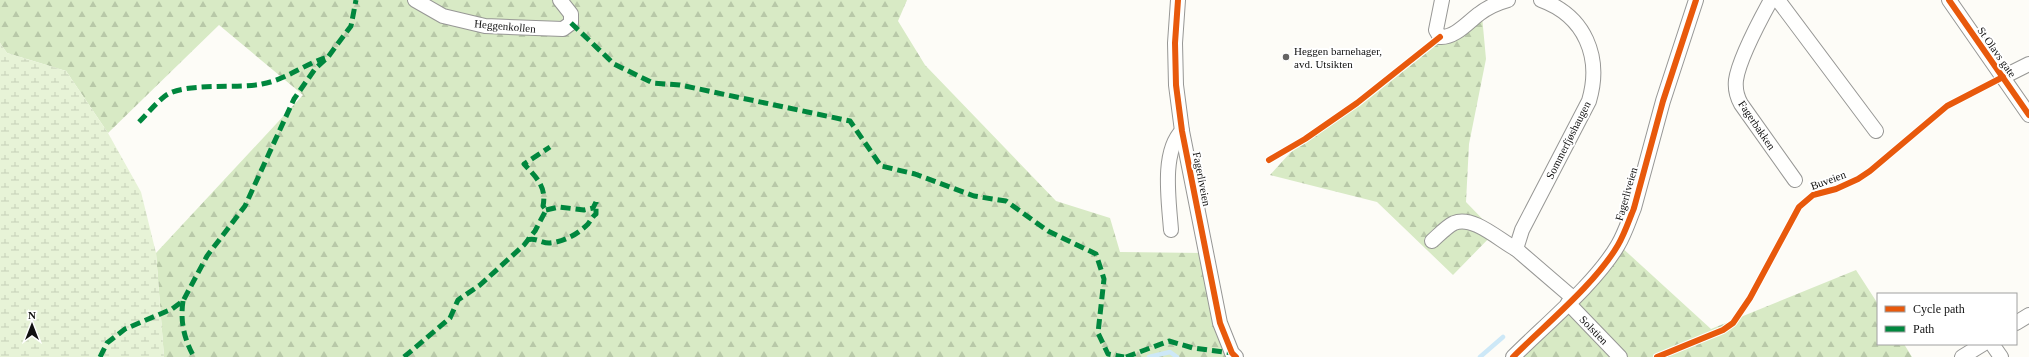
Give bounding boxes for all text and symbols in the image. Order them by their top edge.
street label: Heggenkollen [474,17,537,35]
street label: St Olavs gate [1975,25,2019,80]
place label: Heggen barnehager, avd. Utsikten [1294,45,1382,70]
marker: Heggen barnehager, avd. Utsikten [1281,52,1291,62]
street label: Fagerbakken [1736,98,1778,152]
street label: Sommerfjøshaugen [1543,99,1593,181]
street label: Fagerliveien [1191,151,1213,208]
street label: Fagerliveien [1613,165,1639,222]
street label: Buveien [1809,168,1848,192]
legend [1877,293,2017,345]
text: Cycle path [1913,302,1965,316]
north arrow [12,305,52,345]
text: N [28,309,36,321]
street label: Solstien [1577,313,1611,347]
text: Path [1913,322,1934,336]

